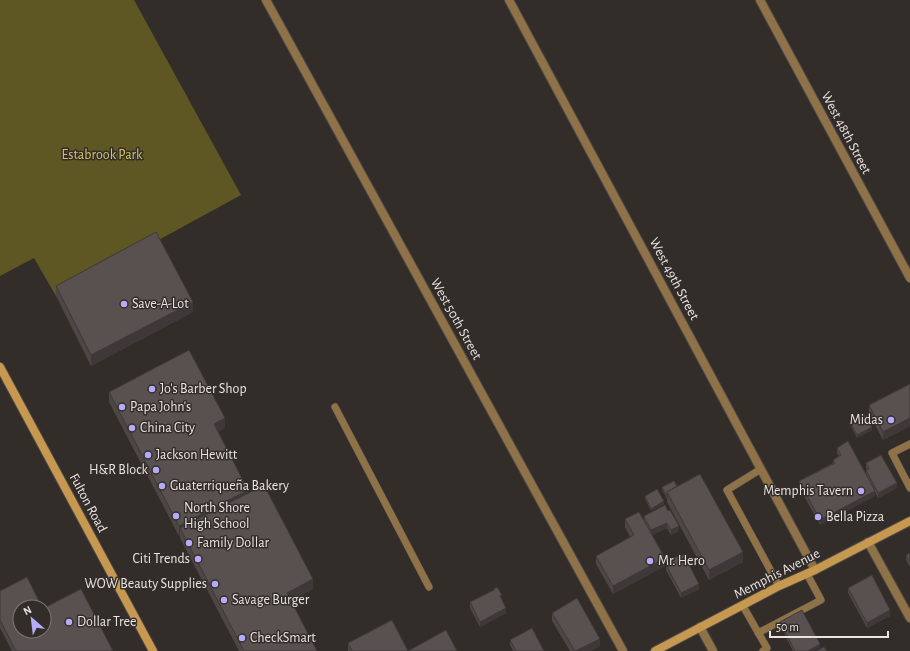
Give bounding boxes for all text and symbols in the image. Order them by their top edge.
street label: West 48th Street [819,90,874,177]
park label: Estabrook Park [61,148,143,162]
street label: West 49th Street [647,236,702,323]
street label: West 50th Street [428,276,484,362]
place label: Save-A-Lot [132,297,189,311]
marker: Save-A-Lot [119,299,129,309]
place label: Jo's Barber Shop [160,382,247,396]
marker: Jo's Barber Shop [147,384,157,394]
place label: Papa John's [130,400,191,414]
marker: Papa John's [117,402,127,412]
place label: Midas [850,413,883,427]
marker: Midas [886,415,896,425]
place label: China City [140,421,195,435]
marker: China City [127,423,137,433]
place label: Jackson Hewitt [156,448,238,462]
marker: Jackson Hewitt [143,450,153,460]
place label: H&R Block [89,463,149,477]
marker: H&R Block [151,465,161,475]
street label: Fulton Road [67,471,109,535]
place label: Guaterriqueña Bakery [170,479,289,493]
marker: Guaterriqueña Bakery [157,481,167,491]
place label: Memphis Tavern [763,484,853,498]
marker: Memphis Tavern [856,486,866,496]
place label: North Shore High School [184,501,250,531]
place label: Bella Pizza [826,510,885,524]
marker: North Shore High School [171,511,181,521]
marker: Bella Pizza [813,512,823,522]
place label: Family Dollar [197,536,269,550]
marker: Family Dollar [184,538,194,548]
street label: Memphis Avenue [732,546,822,602]
place label: Citi Trends [133,552,190,566]
marker: Citi Trends [193,554,203,564]
place label: Mr. Hero [658,554,705,568]
marker: Mr. Hero [645,556,655,566]
place label: WOW Beauty Supplies [85,577,207,591]
marker: WOW Beauty Supplies [210,579,220,589]
place label: Savage Burger [232,593,310,607]
marker: Savage Burger [219,595,229,605]
north arrow [12,599,52,639]
text: N [22,604,34,617]
scale bar [770,613,888,639]
place label: Dollar Tree [77,615,136,629]
marker: Dollar Tree [64,617,74,627]
text: 50 m [776,621,799,633]
place label: CheckSmart [250,631,316,645]
marker: CheckSmart [237,633,247,643]

